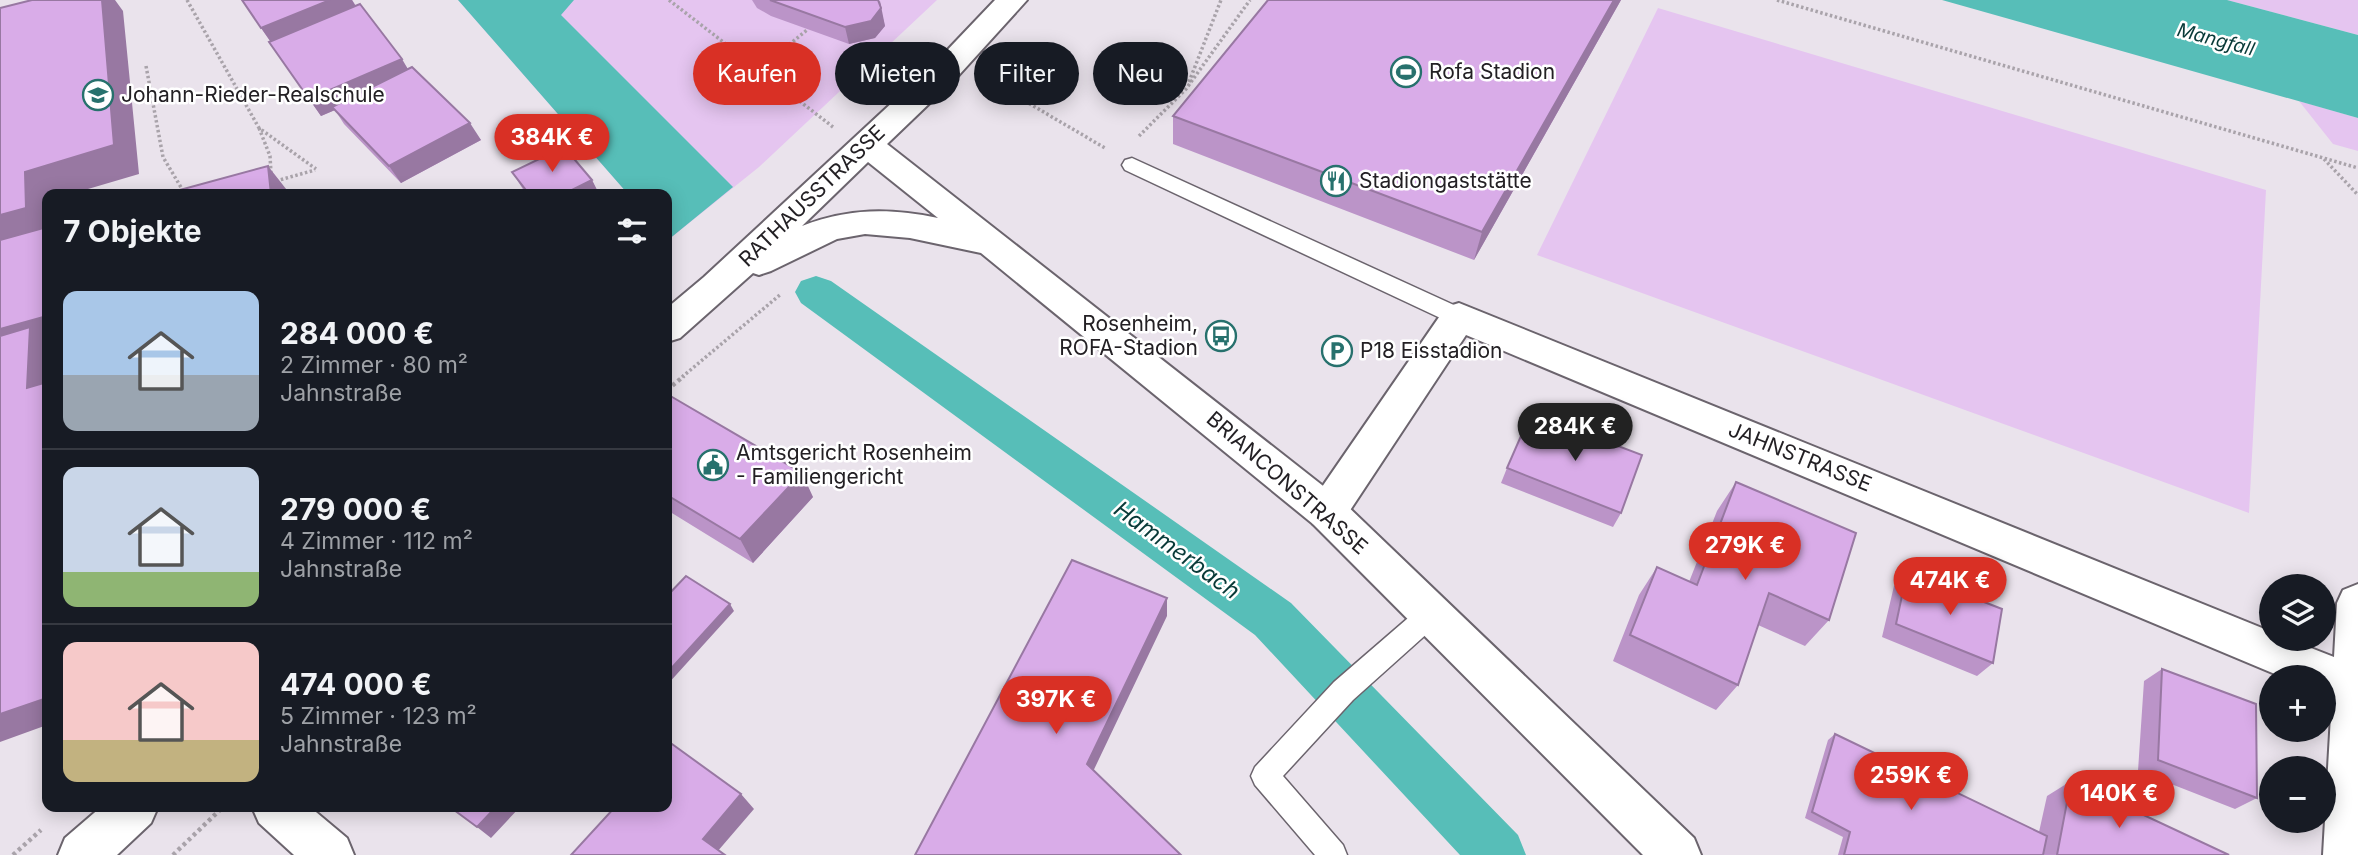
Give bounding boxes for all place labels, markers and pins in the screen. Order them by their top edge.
sports icon: Rofa Stadion [1389,55,1423,89]
place label: Rofa Stadion [1429,59,1555,84]
school or university icon: Johann-Rieder-Realschule [81,78,115,112]
place label: Johann-Rieder-Realschule [121,82,385,107]
pin: 384K € [495,114,609,174]
restaurant icon: Stadiongaststätte [1319,164,1353,198]
place label: Stadiongaststätte [1359,168,1532,193]
place label: Rosenheim, ROFA-Stadion [1059,311,1198,360]
bus stop icon: Rosenheim, ROFA-Stadion [1204,319,1238,353]
parking icon: P18 Eisstadion [1320,334,1354,368]
place label: P18 Eisstadion [1360,338,1502,363]
pin: 284K € [1518,404,1632,463]
place label: Amtsgericht Rosenheim - Familiengericht [736,440,972,489]
public building icon: Amtsgericht Rosenheim - Familiengericht [696,448,730,482]
pin: 279K € [1688,522,1802,582]
pin: 474K € [1893,558,2007,617]
pin: 397K € [999,676,1113,736]
pin: 259K € [1854,752,1968,812]
pin: 140K € [2062,770,2176,830]

